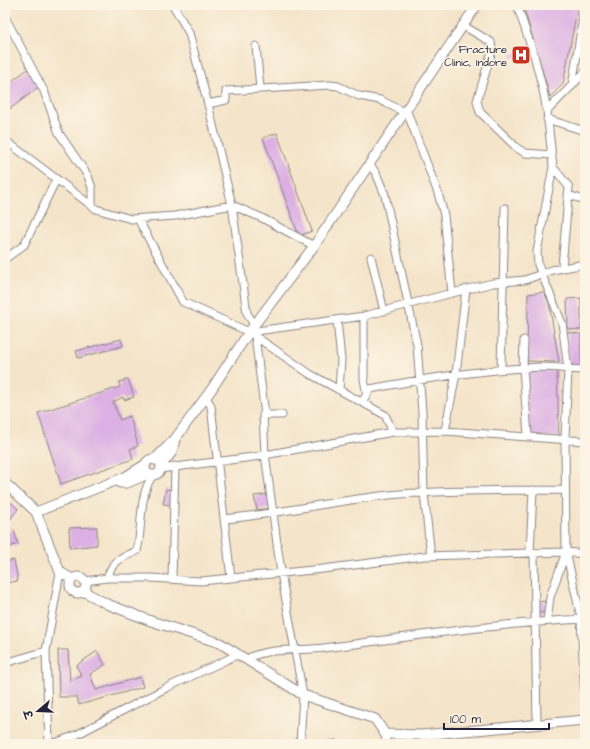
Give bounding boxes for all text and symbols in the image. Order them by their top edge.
place label: Fracture Clinic, Indore [444,42,507,70]
hospital icon: Fracture Clinic, Indore [510,44,532,66]
north arrow [18,691,58,731]
scale bar [444,705,549,731]
text: उ [20,707,38,721]
text: 100 m [450,711,481,728]

